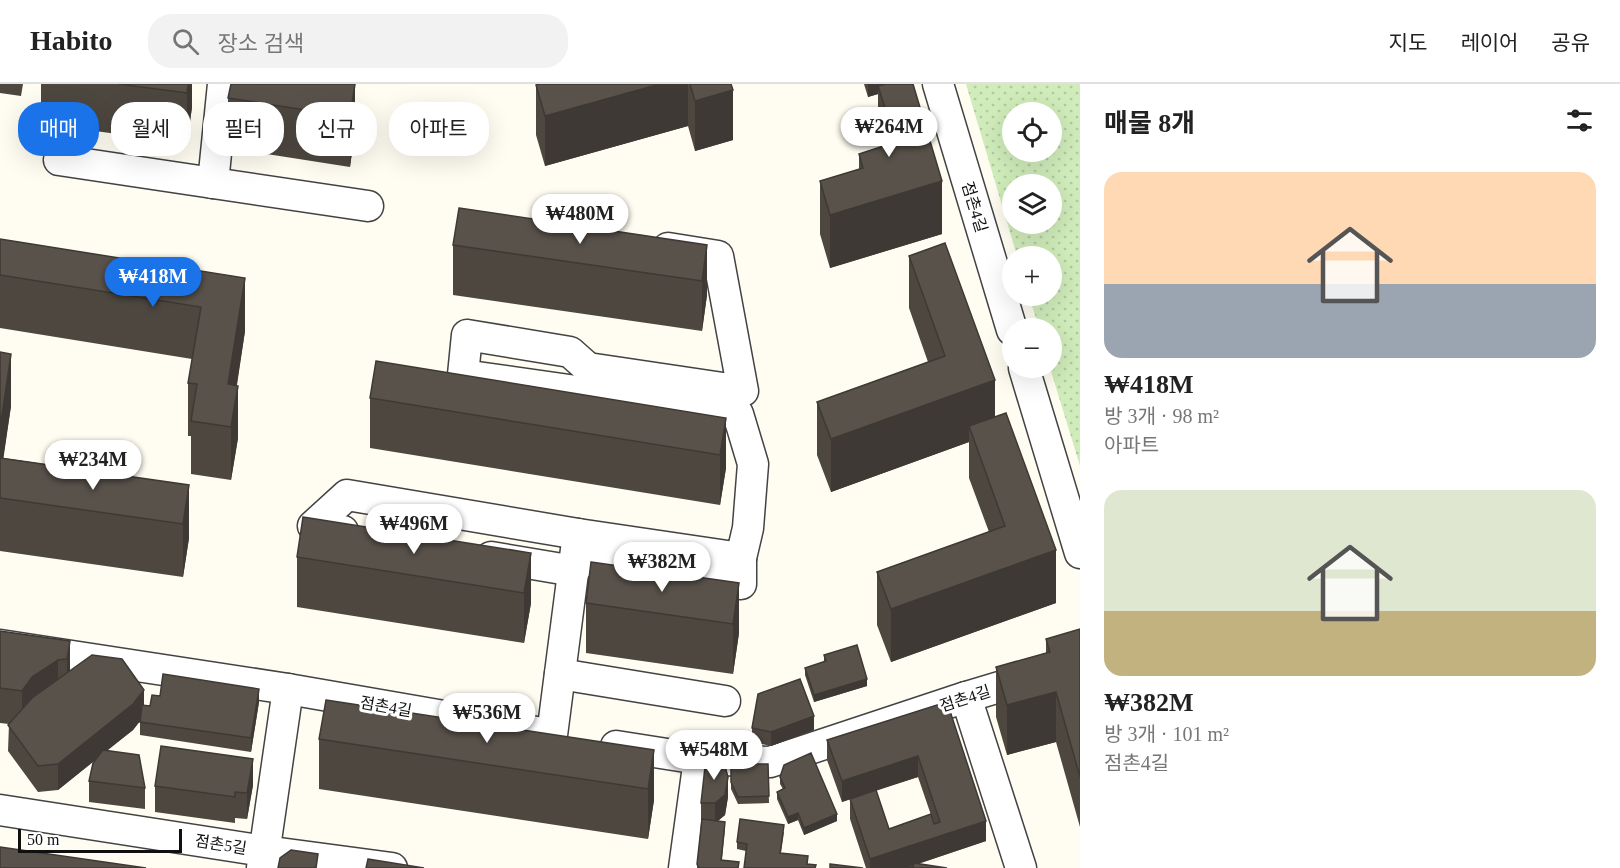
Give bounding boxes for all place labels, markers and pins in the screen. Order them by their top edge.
pin: ₩264M [847,107,931,158]
pin: ₩480M [538,194,622,245]
pin: ₩418M [111,257,195,308]
pin: ₩234M [51,440,135,491]
pin: ₩496M [372,504,456,555]
pin: ₩382M [620,542,704,593]
pin: ₩536M [445,693,529,744]
pin: ₩548M [672,730,756,781]

